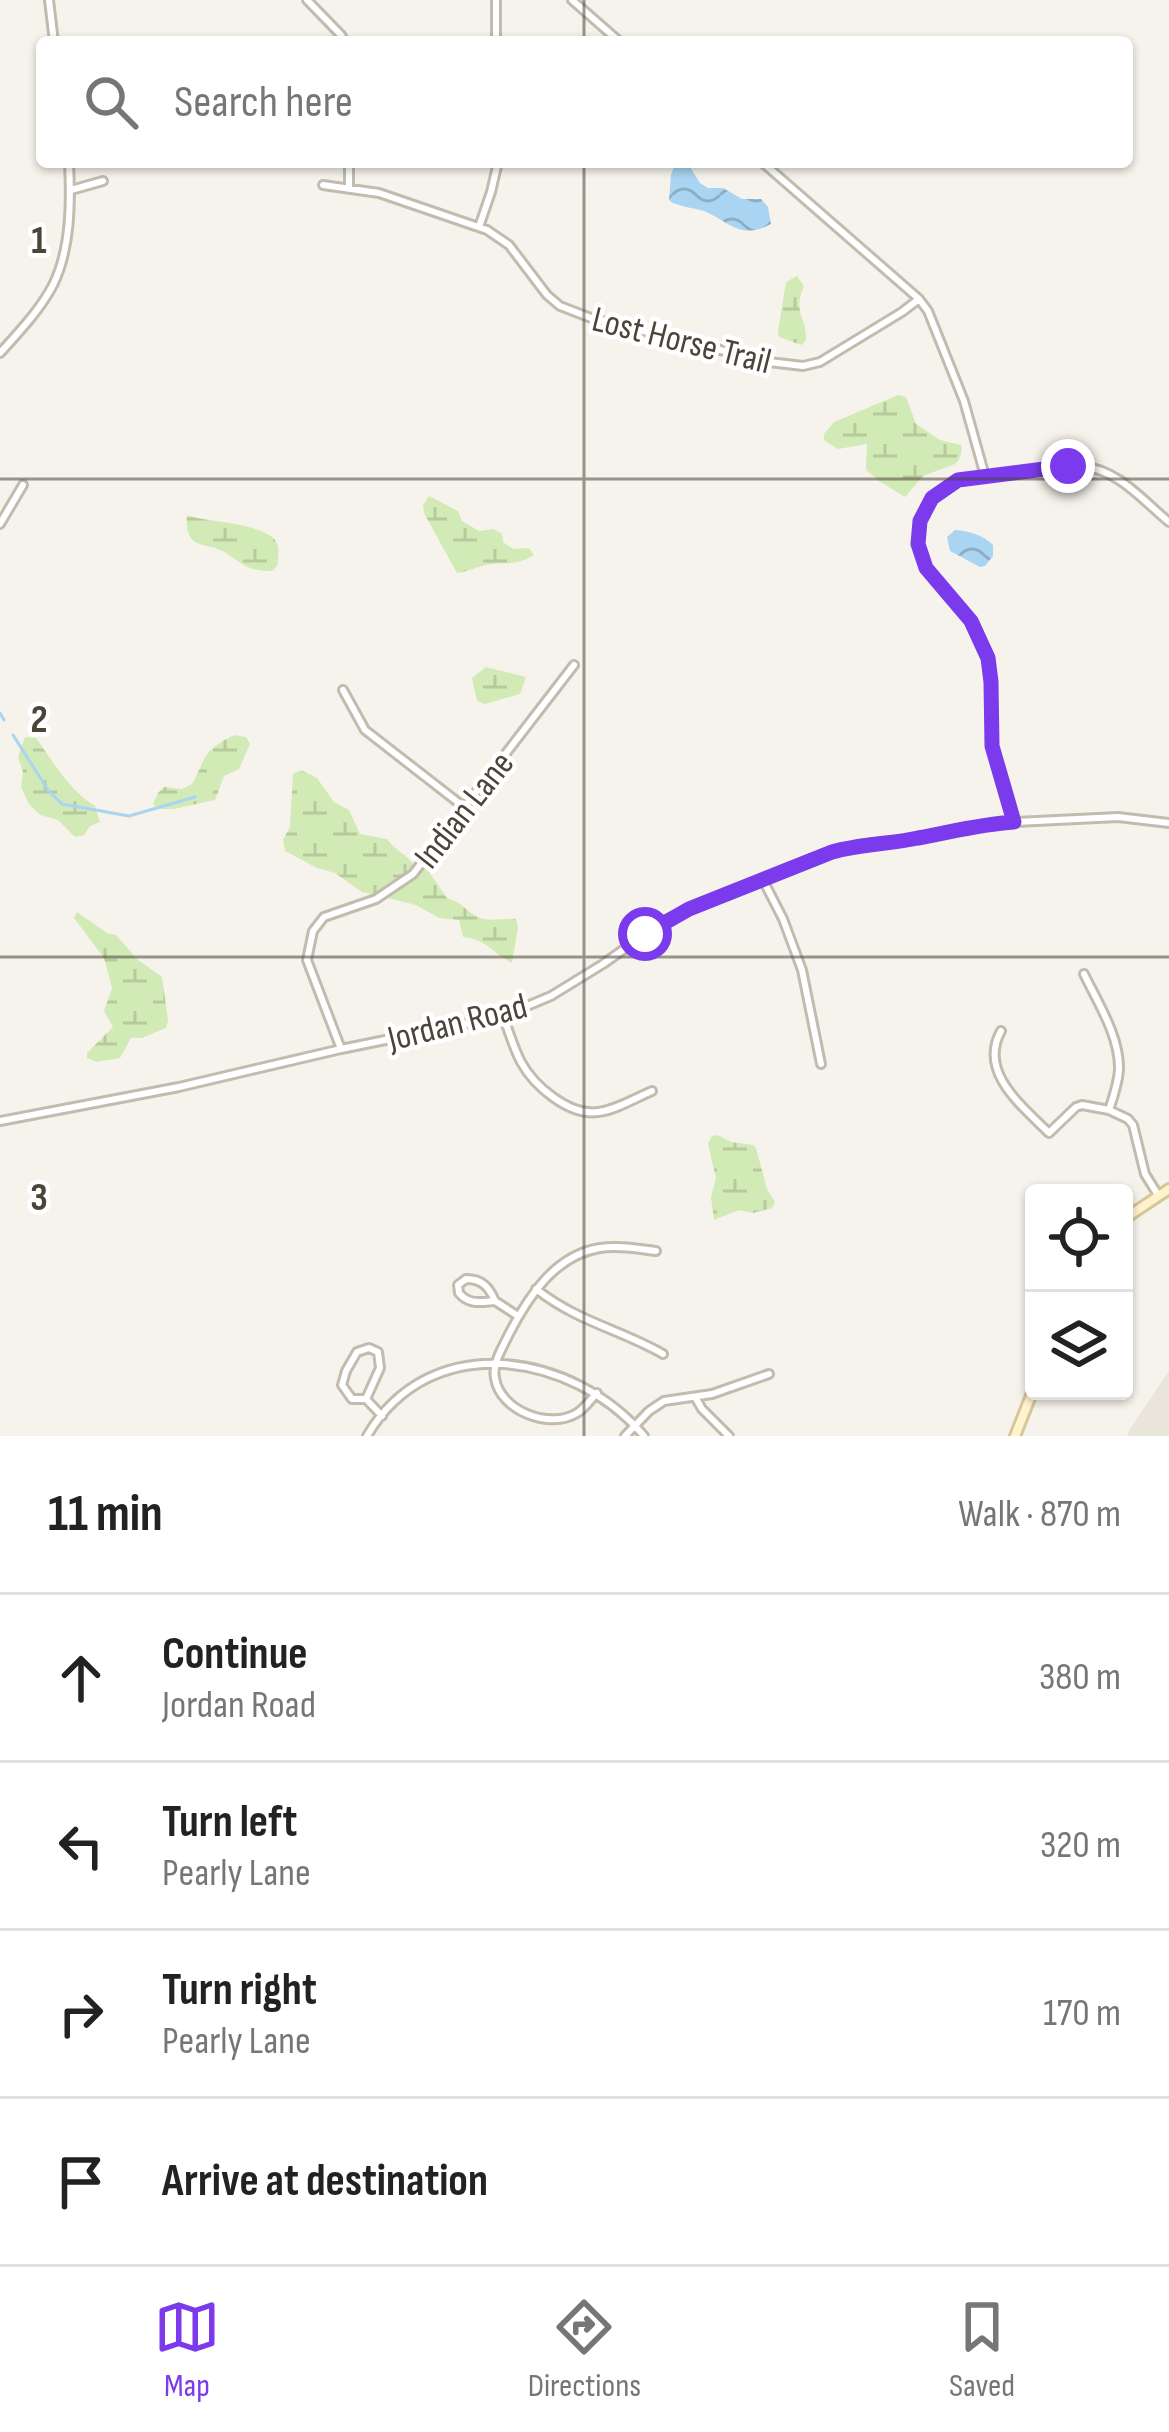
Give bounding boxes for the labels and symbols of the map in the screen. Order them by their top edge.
text: 1 [31,218,47,265]
street label: Lost Horse Trail [588,298,775,384]
route end [1041,439,1095,493]
text: 2 [30,697,48,744]
street label: Indian Lane [406,744,524,878]
route start [618,907,672,961]
street label: Jordan Road [383,985,532,1062]
text: 3 [30,1175,48,1222]

